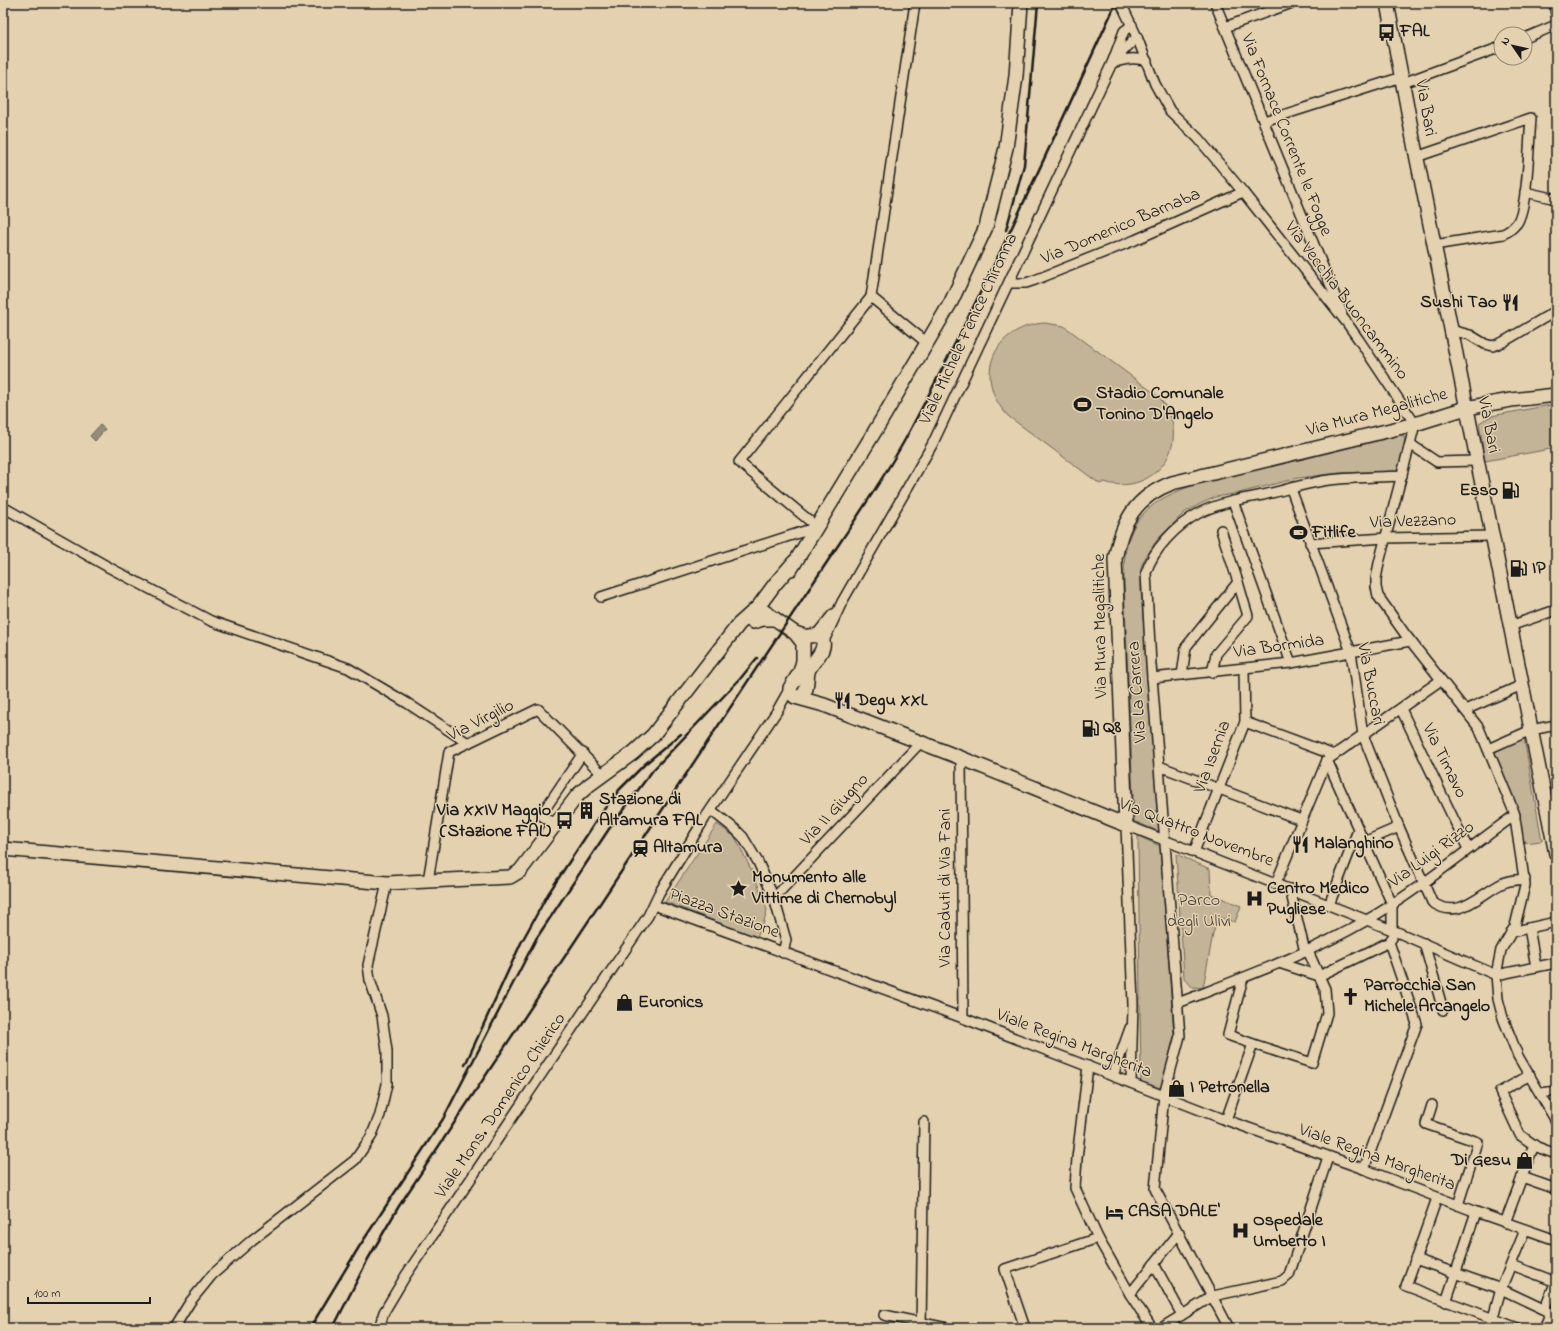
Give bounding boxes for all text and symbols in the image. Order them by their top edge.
place label: FAL [1399,19,1430,45]
bus stop icon: FAL [1377,22,1397,42]
north arrow [1493,26,1533,66]
street label: Via Fornace Corrente le Fogge [1232,29,1339,241]
text: N [1497,33,1514,49]
street label: Via Bari [1407,76,1443,139]
street label: Via Domenico Barnaba [1036,182,1205,273]
street label: Via Vecchia Buoncammino [1277,215,1414,386]
street label: Viale Michele Fenice Chironna [913,229,1025,430]
place label: Sushi Tao [1420,290,1497,316]
restaurant icon: Sushi Tao [1500,293,1520,313]
place label: Stadio Comunale Tonino D'Angelo [1096,381,1225,429]
street label: Via Mura Megalitiche [1303,381,1451,446]
street label: Via Bari [1470,393,1506,456]
sports icon: Stadio Comunale Tonino D'Angelo [1073,394,1093,414]
place label: Esso [1459,478,1498,504]
fuel station icon: Esso [1501,481,1521,501]
street label: Via Vezzano [1368,508,1457,537]
place label: Fitlife [1311,520,1357,546]
sports icon: Fitlife [1289,523,1309,543]
street label: Via Mura Megalitiche [1087,552,1116,700]
place label: IP [1532,556,1546,582]
fuel station icon: IP [1509,559,1529,579]
street label: Via Bormida [1231,628,1326,666]
street label: Via Buccari [1349,639,1391,728]
street label: Via La Carrera [1121,640,1155,745]
place label: Degu XXL [855,688,928,715]
restaurant icon: Degu XXL [833,691,853,711]
street label: Via Virgilio [442,693,519,750]
place label: Q8 [1103,715,1122,741]
street label: Via Isernia [1187,717,1238,798]
fuel station icon: Q8 [1080,718,1100,738]
street label: Via Timavo [1414,718,1473,803]
street label: Via II Giugno [794,768,876,854]
place label: Stazione di Altamura FAL [599,787,703,834]
street label: Via Quattro Novembre [1114,791,1278,875]
place label: Via XXIV Maggio (Stazione FAL) [436,798,552,845]
building icon: Stazione di Altamura FAL [576,800,596,820]
street label: Via Caduti di Via Fani [933,809,959,968]
bus stop icon: Via XXIV Maggio (Stazione FAL) [554,811,574,831]
street label: Via Luigi Rizzo [1383,815,1481,896]
place label: Malanghino [1314,831,1394,858]
restaurant icon: Malanghino [1291,834,1311,854]
place label: Altamura [653,835,723,861]
station icon: Altamura [630,838,650,858]
place label: Monumento alle Vittime di Chernobyl [751,865,897,913]
place label: Centro Medico Pugliese [1267,876,1369,924]
place icon: Monumento alle Vittime di Chernobyl [729,878,749,898]
street label: Piazza Stazione [665,882,784,946]
park label: Parco degli Ulivi [1167,888,1231,936]
hospital icon: Centro Medico Pugliese [1244,889,1264,909]
place label: Parrocchia San Michele Arcangelo [1364,973,1490,1021]
church icon: Parrocchia San Michele Arcangelo [1341,986,1361,1006]
place label: Euronics [638,990,703,1016]
shop icon: Euronics [615,993,635,1013]
street label: Viale Regina Margherita [991,1002,1156,1087]
street label: Viale Mons. Domenico Chierico [428,1008,573,1205]
place label: I Petronella [1190,1075,1270,1101]
shop icon: I Petronella [1167,1078,1187,1098]
street label: Viale Regina Margherita [1294,1117,1459,1199]
place label: Di Gesu [1450,1148,1511,1174]
shop icon: Di Gesu [1514,1151,1534,1171]
place label: CASA DALE' [1128,1199,1220,1225]
hotel icon: CASA DALE' [1105,1202,1125,1222]
place label: Ospedale Umberto I [1253,1208,1326,1255]
hospital icon: Ospedale Umberto I [1230,1221,1250,1241]
scale bar [28,1279,150,1305]
text: 100 m [34,1285,61,1303]

